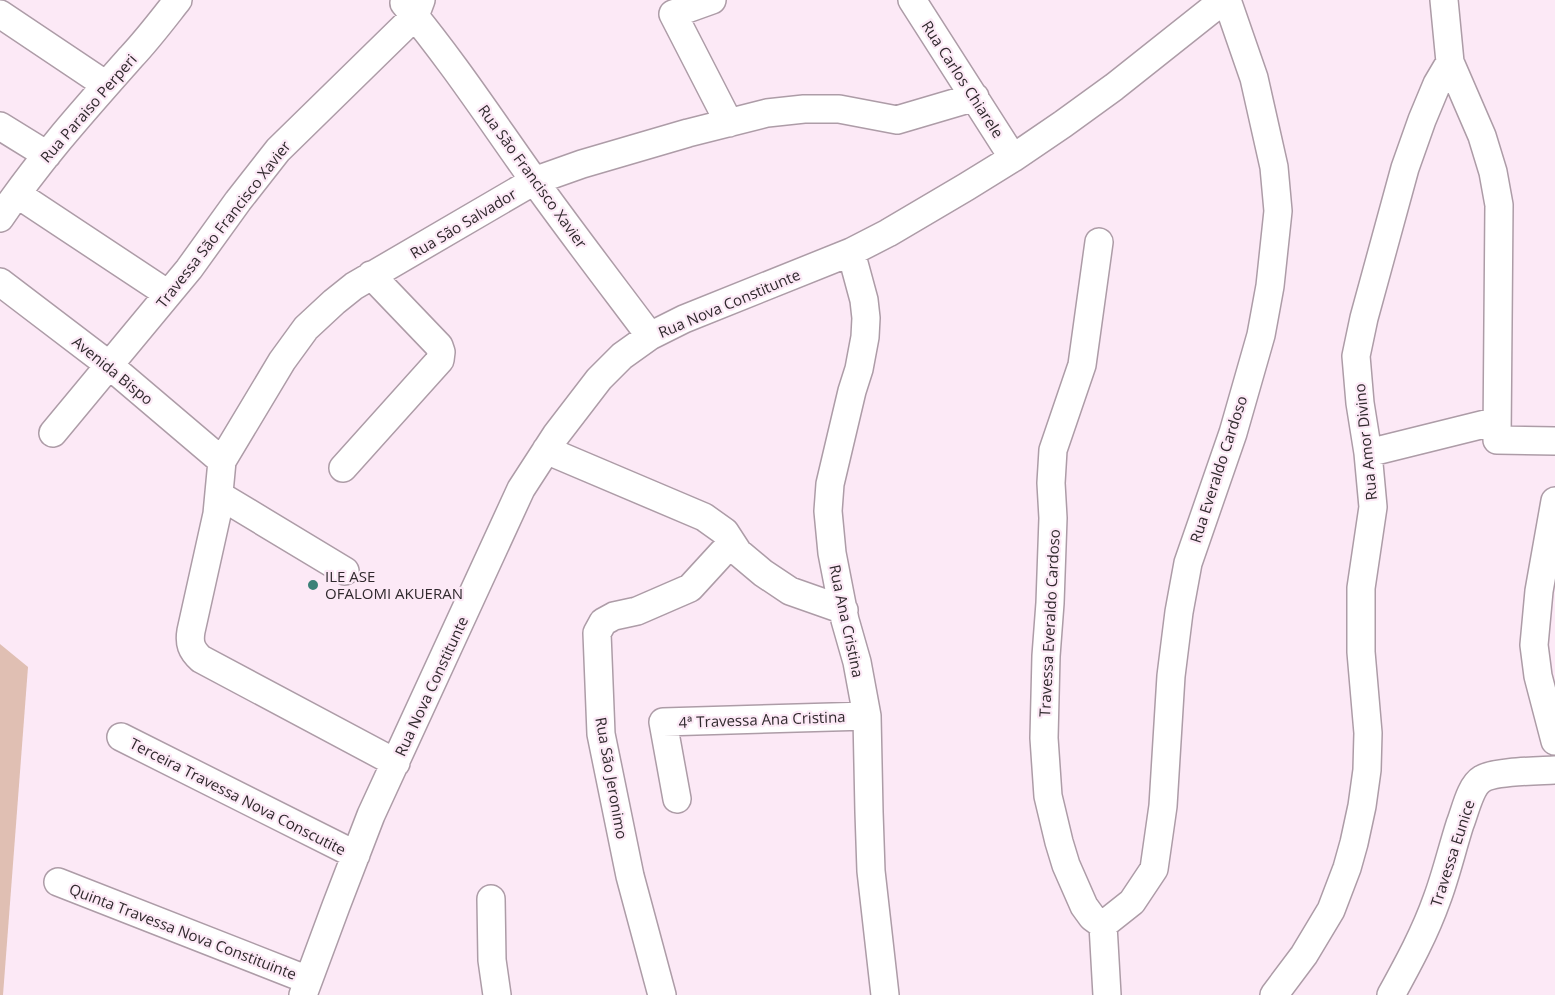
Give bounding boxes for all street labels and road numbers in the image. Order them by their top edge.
street label: Rua Carlos Chiarele [918,17,1008,141]
street label: Rua Paraiso Perperi [35,50,141,166]
street label: Rua São Francisco Xavier [474,100,592,252]
street label: Travessa São Francisco Xavier [151,136,295,312]
street label: Rua São Salvador [406,183,520,263]
street label: Rua Nova Constitunte [655,264,803,342]
street label: Avenida Bispo [68,331,158,409]
street label: Rua Amor Divino [1349,383,1381,501]
street label: Rua Everaldo Cardoso [1185,393,1251,545]
street label: Travessa Everaldo Cardoso [1034,529,1064,717]
street label: Rua Ana Cristina [825,563,869,679]
street label: Rua Nova Constitunte [390,613,472,759]
street label: 4ª Travessa Ana Cristina [678,706,846,732]
street label: Rua São Jeronimo [591,715,633,841]
street label: Terceira Travessa Nova Conscutite [127,733,349,859]
street label: Travessa Eunice [1425,797,1479,909]
street label: Quinta Travessa Nova Constituinte [66,878,300,984]

